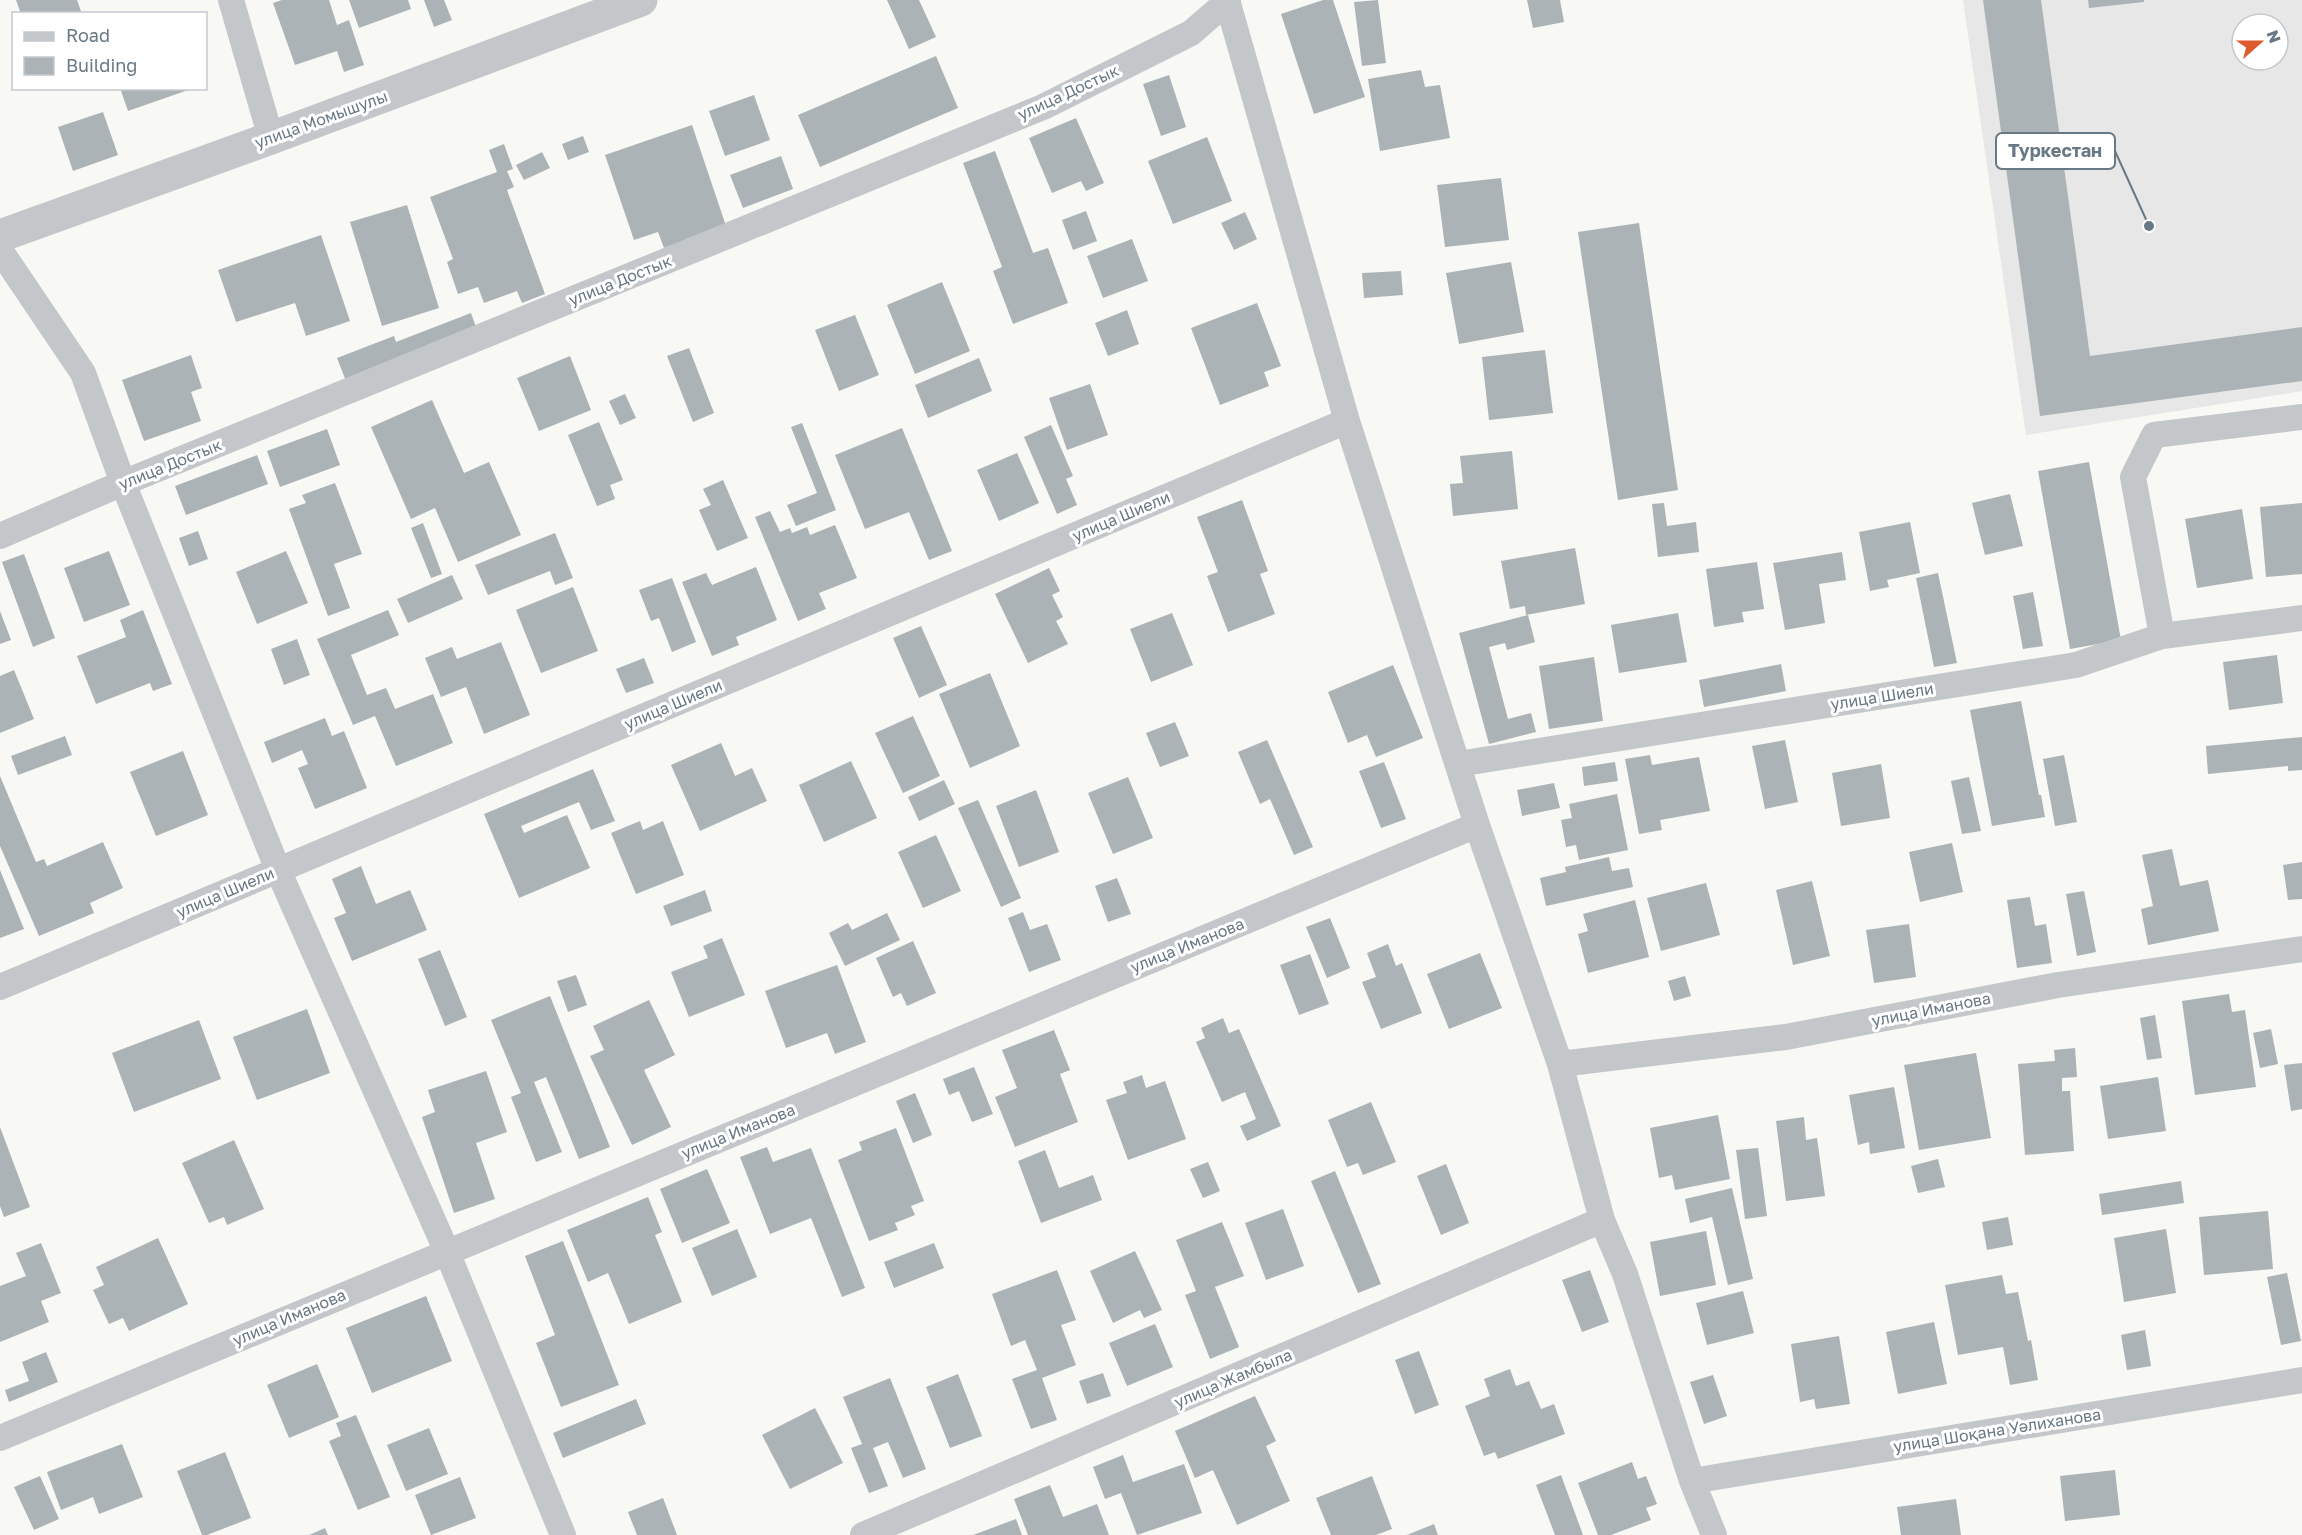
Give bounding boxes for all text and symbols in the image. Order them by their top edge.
legend [12,12,207,90]
north arrow [2230,12,2290,72]
text: Road [66,24,110,46]
text: N [2262,27,2286,46]
text: Building [66,54,137,76]
street label: улица Достык [1014,60,1122,124]
street label: улица Момышулы [252,86,390,152]
callout: Туркестан [1996,133,2115,169]
text: Туркестан [2008,139,2102,161]
street label: улица Достык [566,250,674,310]
street label: улица Достык [116,434,224,494]
street label: улица Шиели [1069,486,1173,546]
street label: улица Шиели [621,674,725,734]
street label: улица Шиели [1829,678,1935,714]
street label: улица Шиели [173,862,277,922]
street label: улица Иманова [1127,913,1247,977]
street label: улица Иманова [1870,988,1992,1030]
street label: улица Иманова [678,1099,798,1163]
street label: улица Иманова [229,1284,349,1350]
street label: улица Жамбыла [1171,1344,1295,1412]
street label: улица Шоқана Уәлиханова [1892,1404,2102,1456]

